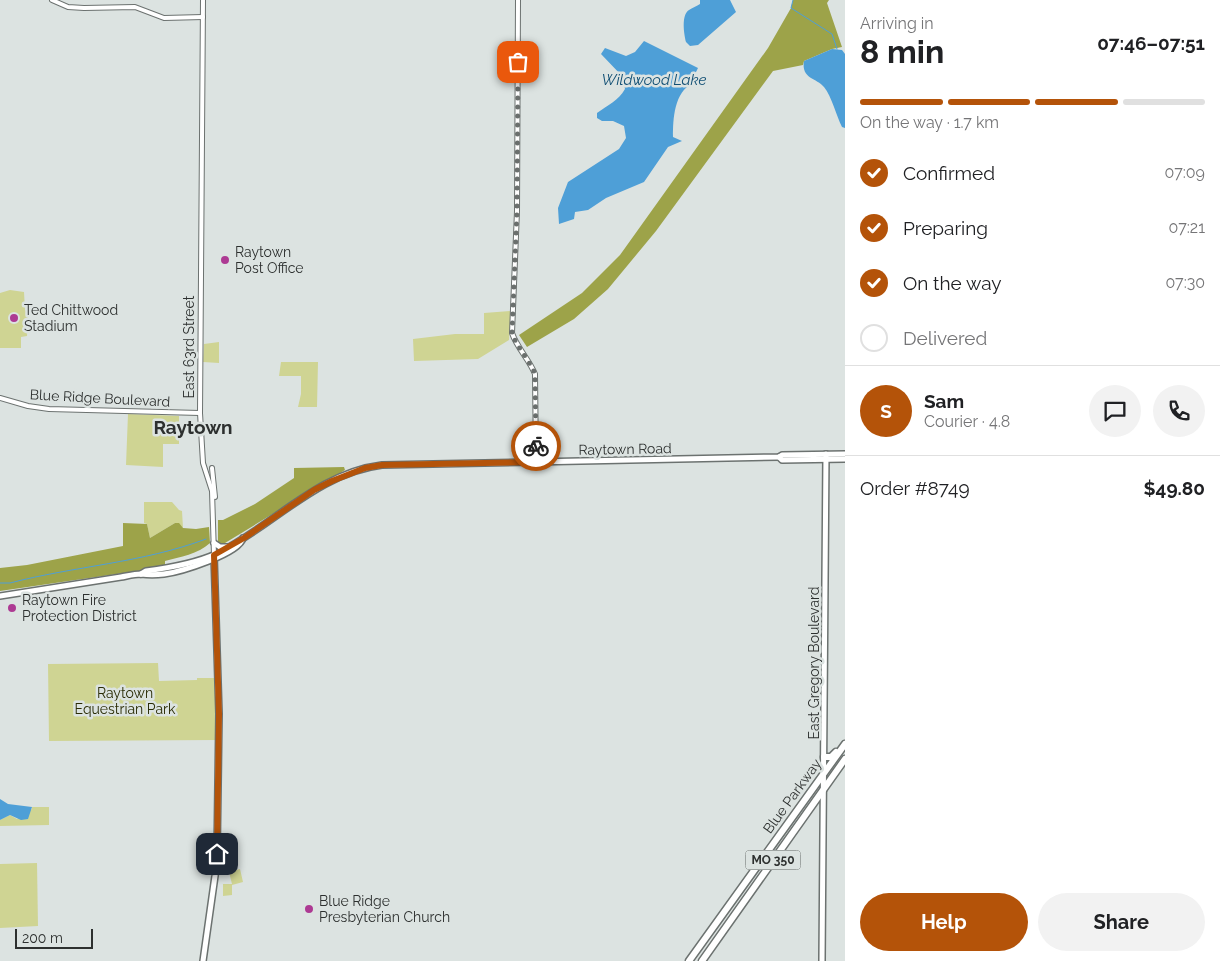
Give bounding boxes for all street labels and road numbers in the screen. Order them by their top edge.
street label: East 63rd Street [181,295,197,398]
street label: Blue Ridge Boulevard [29,386,171,410]
street label: Raytown Road [578,440,672,458]
street label: East Gregory Boulevard [806,587,822,739]
street label: Blue Parkway [760,755,825,836]
road number: MO 350 [746,850,800,870]

